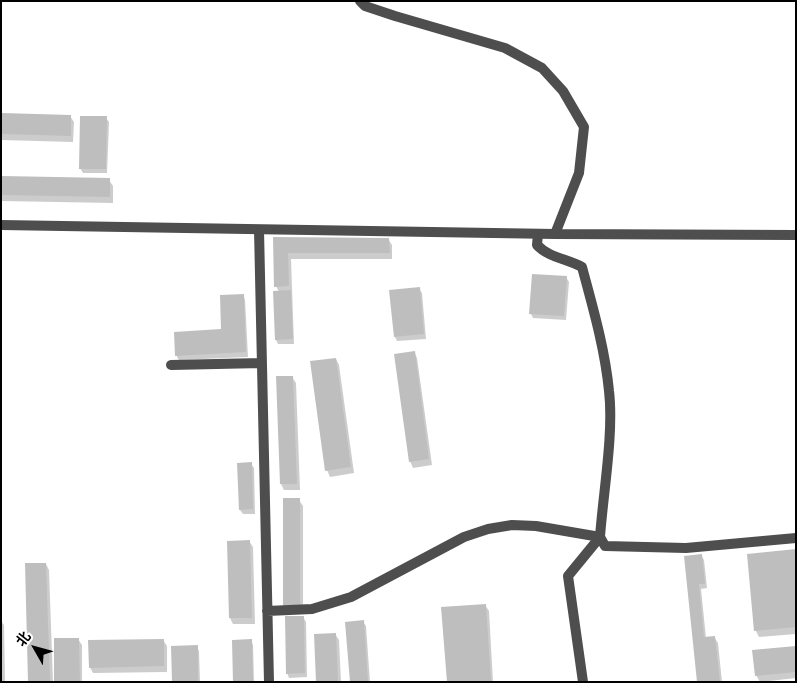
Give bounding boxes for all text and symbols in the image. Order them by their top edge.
north arrow [10,623,60,673]
text: 北 [12,628,35,650]

